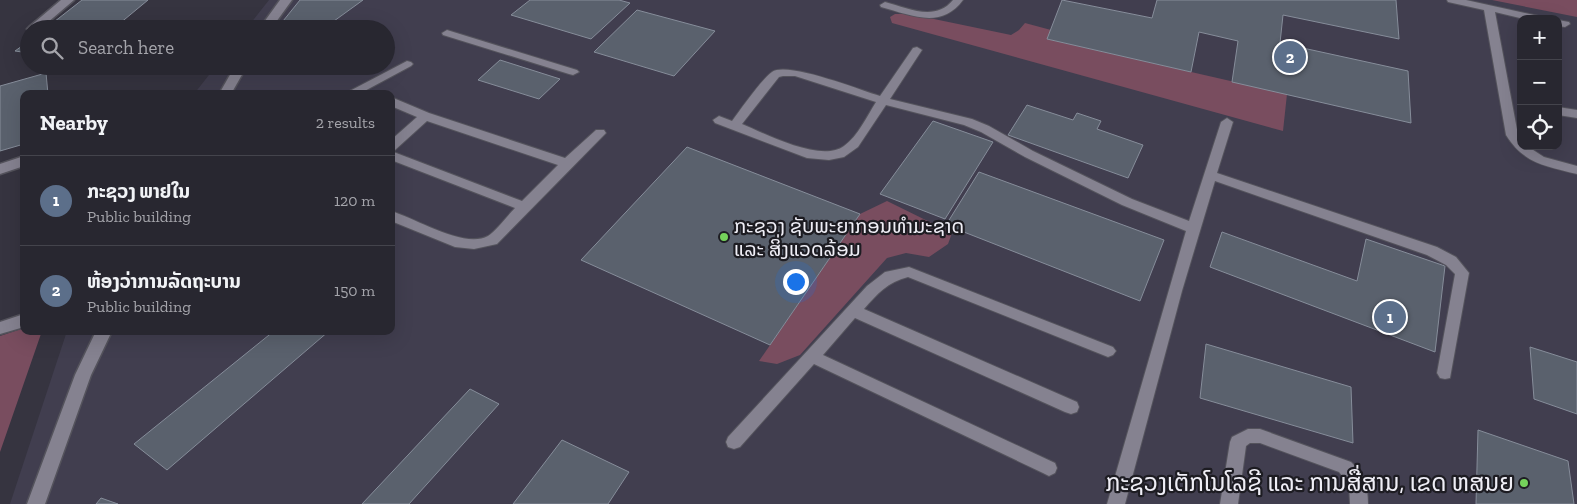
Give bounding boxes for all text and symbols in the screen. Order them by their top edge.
map controls [1517,15,1562,150]
button: + [1517,15,1562,60]
search box [20,20,395,75]
icon: search [38,34,66,62]
text: Search here [78,36,174,59]
pin: 2 [1274,38,1306,76]
button: − [1517,60,1562,105]
button: locate [1517,105,1562,150]
text: Nearby [40,110,108,135]
text: 2 results [316,113,375,132]
text: ກະຊວງ ພາຢໃນ [87,180,190,203]
text: 1 [53,191,59,210]
text: 120 m [334,191,375,210]
text: Public building [87,207,191,226]
place label: ກະຊວງ ຊັບພະຍາກອນທຳມະຊາດ ແລະ ສິ່ງແວດລ້ອມ [734,214,964,261]
marker: ກະຊວງ ຊັບພະຍາກອນທຳມະຊາດ ແລະ ສິ່ງແວດລ້ອມ [718,231,730,243]
your location [783,269,809,295]
text: ຫ້ອງວ່າການລັດຖະບານ [87,270,241,293]
text: 2 [52,281,60,300]
text: 150 m [334,281,375,300]
text: Public building [87,297,191,316]
pin: 1 [1374,298,1406,336]
place label: ກະຊວງເຕັກໂນໂລຊີ ແລະ ການສື່ສານ, ເຂດ ຫສນຍ [1106,464,1514,497]
marker: ກະຊວງເຕັກໂນໂລຊີ ແລະ ການສື່ສານ, ເຂດ ຫສນຍ [1518,477,1530,489]

